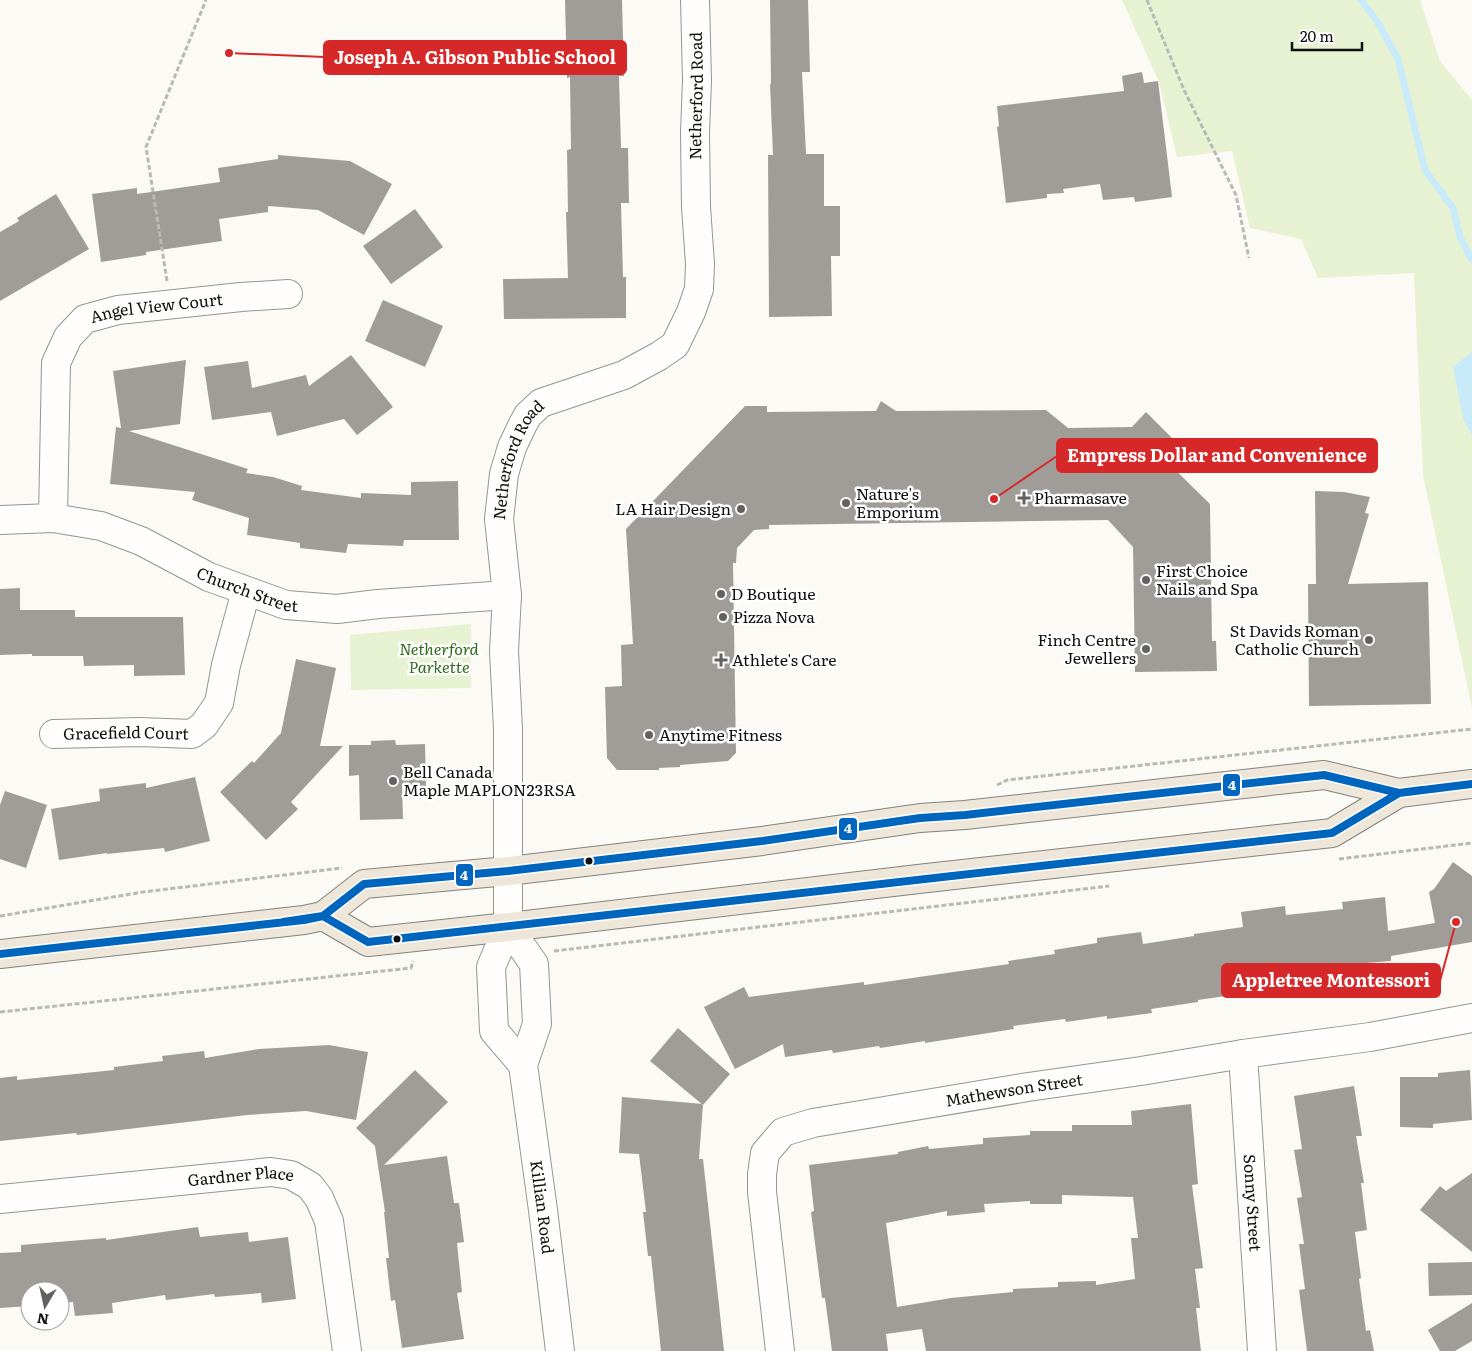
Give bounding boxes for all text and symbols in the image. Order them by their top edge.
scale bar [1292,20,1362,52]
text: 20 m [1300,24,1334,47]
street label: Netherford Road [682,31,708,160]
callout: Joseph A. Gibson Public School [324,41,626,74]
text: Joseph A. Gibson Public School [334,43,617,70]
street label: Angel View Court [87,286,224,328]
street label: Netherford Road [486,393,549,521]
callout: Empress Dollar and Convenience [1057,439,1377,472]
text: Empress Dollar and Convenience [1067,441,1367,468]
place label: Nature's Emporium [856,481,940,523]
place label: Pharmasave [1034,485,1127,509]
marker: Pharmasave [1018,492,1030,504]
place label: LA Hair Design [615,496,731,520]
marker: Nature's Emporium [840,497,852,509]
marker: LA Hair Design [735,503,747,515]
place label: First Choice Nails and Spa [1156,558,1259,600]
street label: Church Street [193,560,299,617]
marker: First Choice Nails and Spa [1140,574,1152,586]
place label: D Boutique [731,581,816,605]
marker: D Boutique [715,588,727,600]
place label: Pizza Nova [733,604,815,628]
marker: Pizza Nova [717,611,729,623]
place label: St Davids Roman Catholic Church [1230,618,1359,660]
place label: Finch Centre Jewellers [1037,627,1136,669]
marker: St Davids Roman Catholic Church [1363,634,1375,646]
park label: Netherford Parkette [399,636,480,678]
marker: Finch Centre Jewellers [1140,643,1152,655]
place label: Athlete's Care [732,647,836,671]
marker: Athlete's Care [714,653,728,667]
street label: Gracefield Court [63,719,190,745]
place label: Anytime Fitness [659,722,782,746]
marker: Anytime Fitness [643,729,655,741]
place label: Bell Canada Maple MAPLON23RSA [403,759,576,801]
line badge: 4 [1222,773,1241,797]
text: 4 [1228,774,1237,794]
marker: Bell Canada Maple MAPLON23RSA [387,775,399,787]
line badge: 4 [838,817,858,841]
text: 4 [844,817,853,837]
unlabelled marker [584,856,594,866]
line badge: 4 [455,863,474,887]
text: 4 [460,864,469,884]
unlabelled marker [392,934,402,944]
callout: Appletree Montessori [1222,964,1440,997]
text: Appletree Montessori [1232,966,1430,993]
street label: Mathewson Street [943,1066,1085,1112]
street label: Sonny Street [1238,1153,1269,1252]
street label: Killian Road [525,1158,561,1256]
street label: Gardner Place [186,1159,296,1191]
north arrow [20,1281,70,1331]
text: N [35,1309,50,1331]

